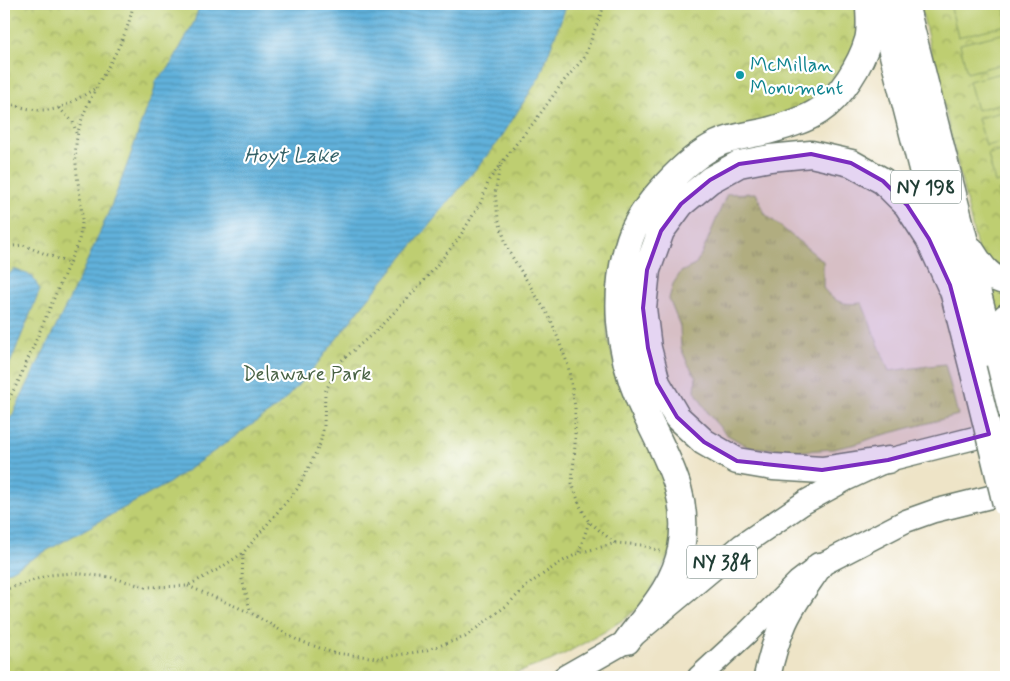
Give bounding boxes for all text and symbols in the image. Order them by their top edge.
place label: McMillan Monument [750,52,843,102]
marker: McMillan Monument [734,69,746,81]
water label: Hoyt Lake [244,142,340,170]
road number: NY 198 [891,170,961,203]
park label: Delaware Park [243,361,371,388]
road number: NY 384 [687,546,757,578]

